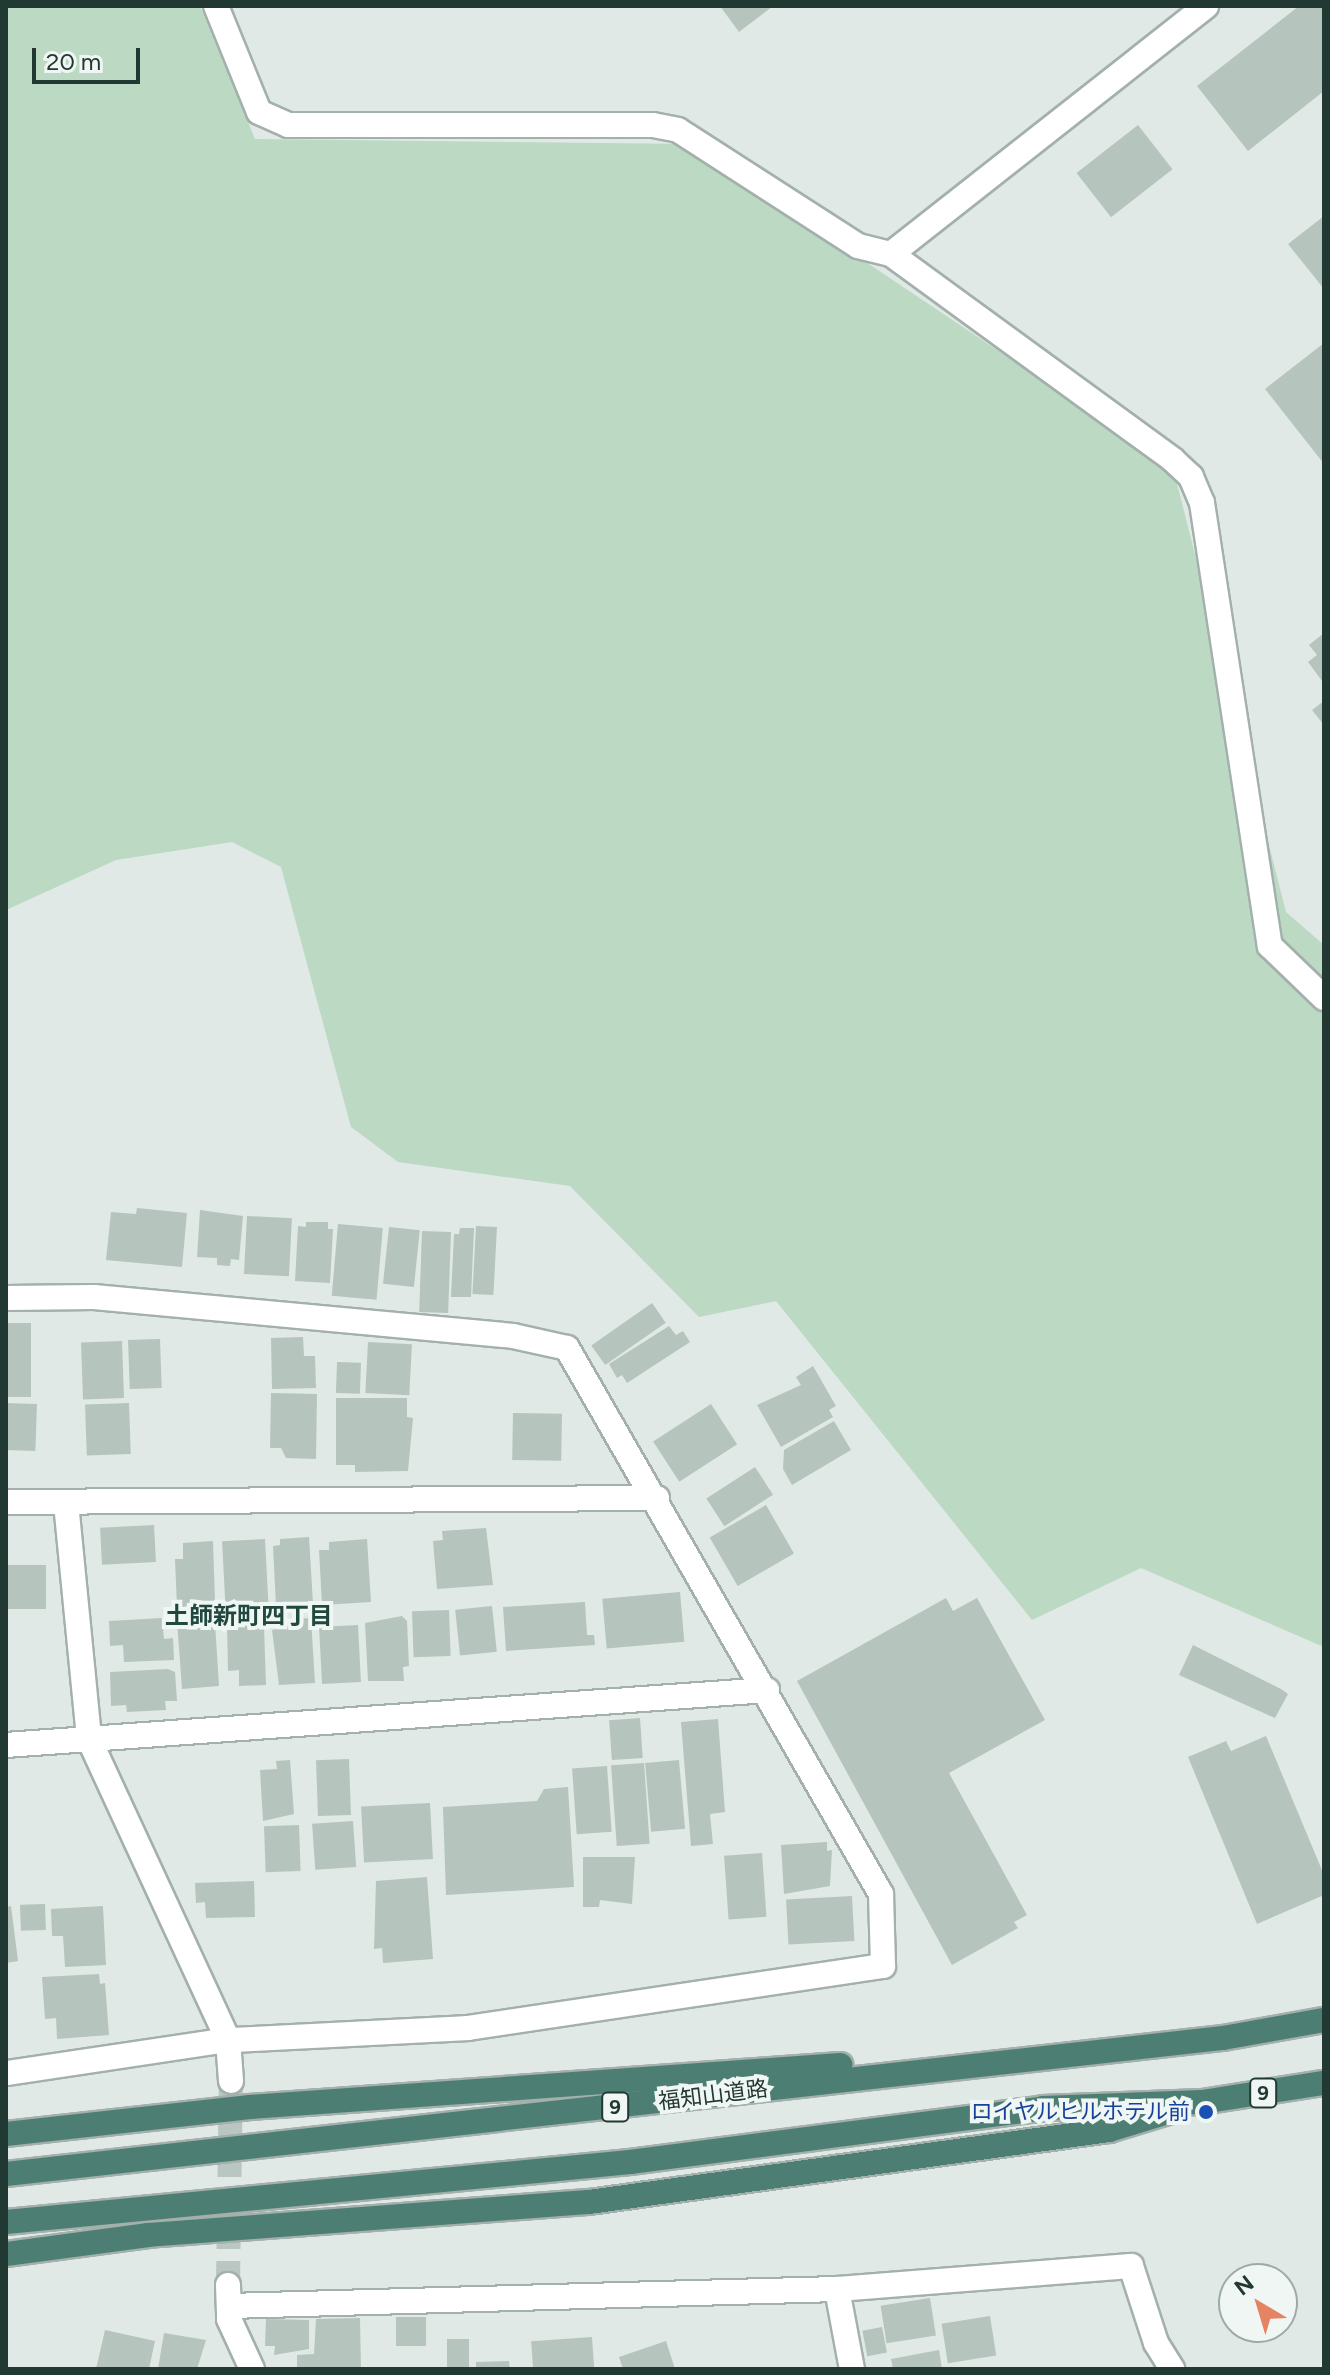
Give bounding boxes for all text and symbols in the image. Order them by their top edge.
scale bar [36,32,144,82]
text: 20 m [46,47,101,76]
district label: 土師新町四丁目 [165,1602,333,1630]
street label: 福知山道路 [657,2075,769,2115]
road number: 9 [1249,2077,1277,2109]
road number: 9 [601,2091,629,2123]
place label: ロイヤルヒルホテル前 [970,2099,1190,2125]
marker: ロイヤルヒルホテル前 [1197,2103,1215,2121]
north arrow [1218,2263,1298,2343]
text: N [1229,2269,1259,2301]

